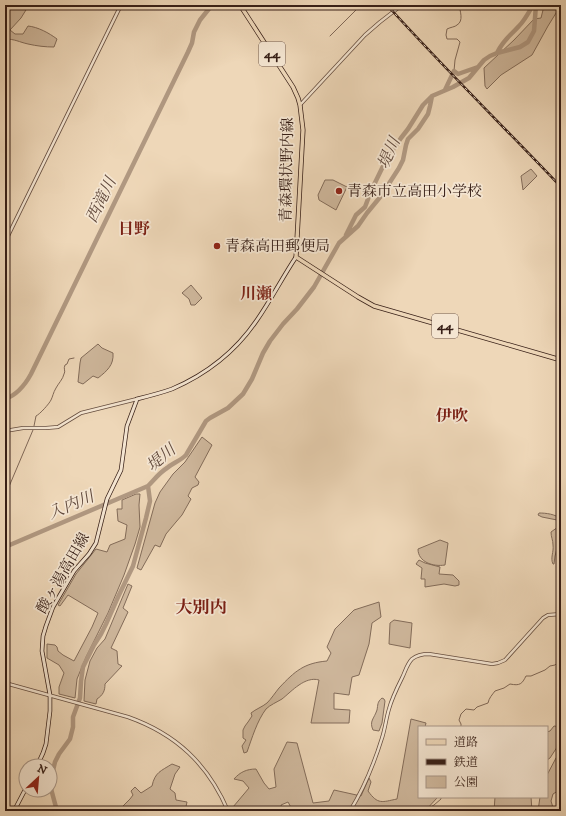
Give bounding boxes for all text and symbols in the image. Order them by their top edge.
road number: 44 [259,42,285,66]
street label: 青森環状野内線 [277,117,297,223]
water label: 堤川 [373,132,405,172]
water label: 西滝川 [81,172,121,226]
place label: 青森市立高田小学校 [347,182,482,201]
marker: 青森市立高田小学校 [334,186,344,196]
district label: 日野 [118,219,150,239]
place label: 青森高田郵便局 [225,237,330,256]
marker: 青森高田郵便局 [212,241,222,251]
district label: 川瀬 [240,284,272,304]
road number: 44 [432,314,458,338]
district label: 伊吹 [436,406,468,426]
water label: 堤川 [142,439,181,476]
water label: 入内川 [45,486,99,524]
street label: 酸ヶ湯高田線 [32,529,94,617]
district label: 大別内 [176,597,227,619]
legend [418,726,548,798]
text: 道路 [454,735,478,750]
text: 鉄道 [453,755,478,770]
north arrow [18,758,58,798]
text: N [35,762,49,778]
text: 公園 [454,775,478,790]

